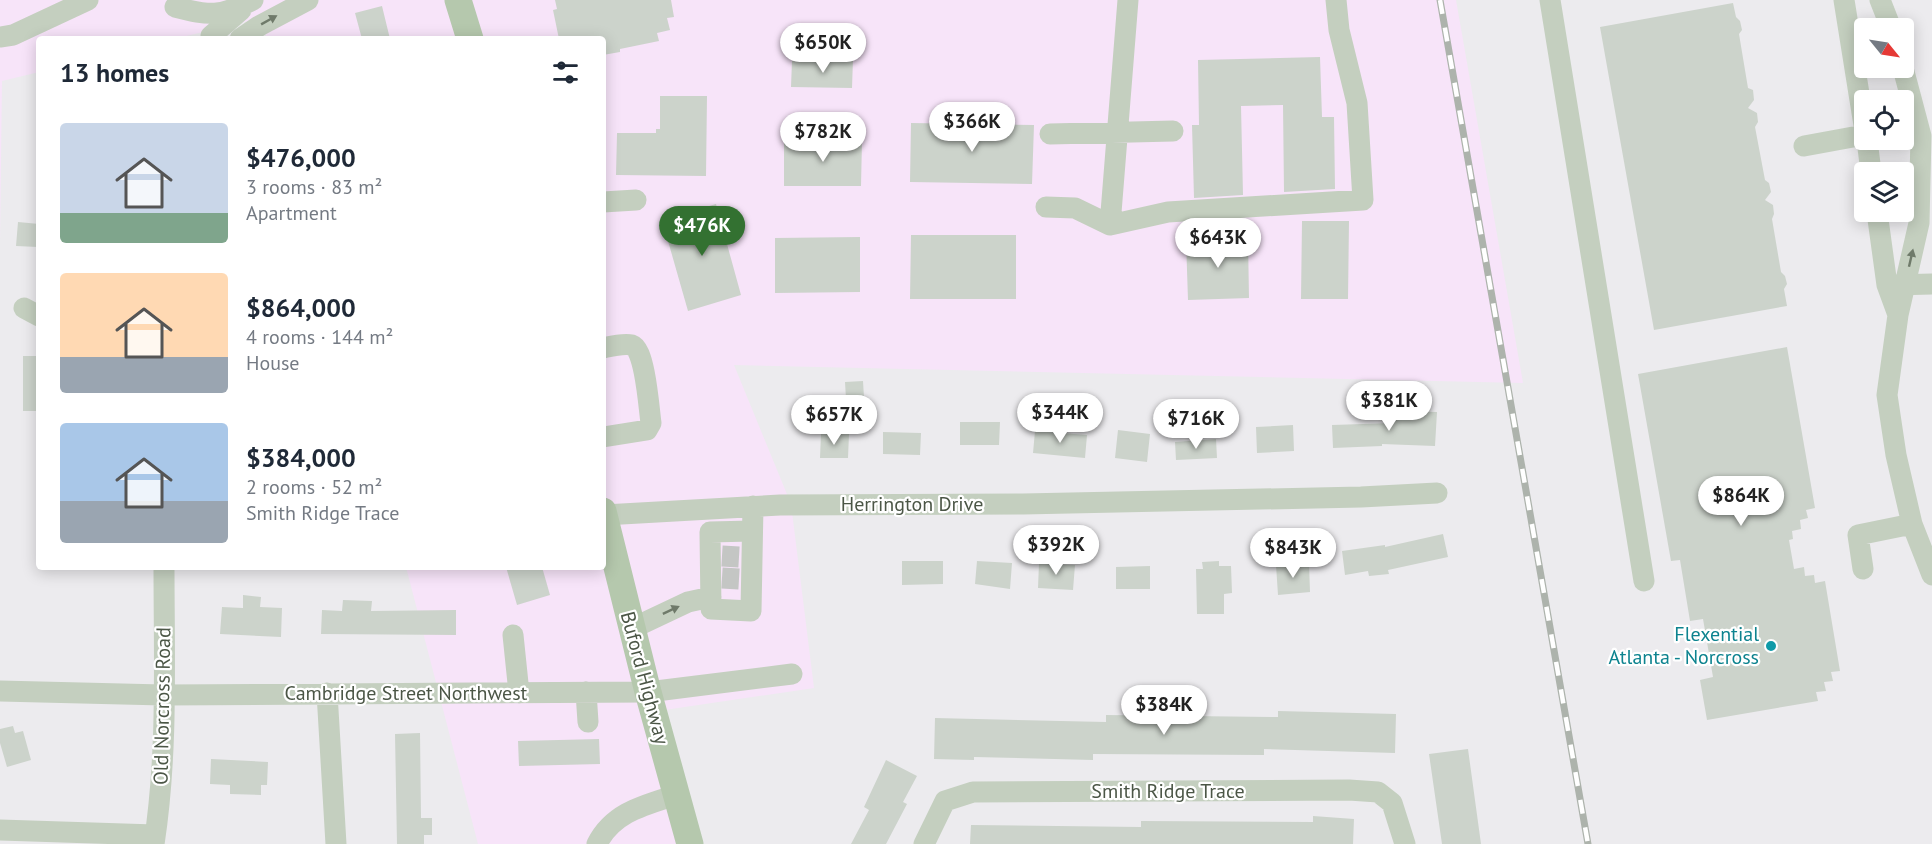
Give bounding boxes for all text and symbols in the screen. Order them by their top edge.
one-way arrow [261,15,278,25]
north arrow [1854,18,1914,78]
map controls [1854,18,1914,222]
pin: $650K [781,23,865,74]
text: $650K [794,29,852,55]
text: 13 homes [60,56,169,89]
icon: filters [549,56,582,89]
button: locate [1854,90,1914,150]
pin: $366K [930,102,1014,153]
text: $366K [943,108,1001,134]
pin: $782K [781,112,865,163]
text: $782K [794,118,852,144]
text: $476,000 [246,141,356,174]
icon: home [108,147,180,219]
button: layers [1854,162,1914,222]
text: 3 rooms · 83 m² [246,174,382,200]
text: Apartment [246,200,337,226]
pin: $476K [660,206,744,257]
text: $476K [673,212,731,238]
pin: $643K [1176,218,1260,269]
text: $643K [1189,224,1247,250]
one-way arrow [1907,249,1916,268]
text: $864,000 [246,291,356,324]
icon: home [108,297,180,369]
text: 4 rooms · 144 m² [246,324,393,350]
text: House [246,350,300,376]
pin: $381K [1347,381,1431,432]
text: $381K [1360,387,1418,413]
pin: $344K [1018,393,1102,444]
pin: $657K [792,395,876,446]
text: $344K [1031,399,1089,425]
pin: $716K [1154,399,1238,450]
text: $657K [805,401,863,427]
text: $716K [1167,405,1225,431]
text: $384,000 [246,441,356,474]
icon: home [108,447,180,519]
text: 2 rooms · 52 m² [246,474,382,500]
pin: $864K [1699,476,1783,527]
text: $864K [1712,482,1770,508]
street label: Herrington Drive [841,491,983,517]
text: Smith Ridge Trace [246,500,399,526]
pin: $392K [1014,525,1098,576]
pin: $843K [1251,528,1335,579]
text: $392K [1027,531,1085,557]
text: $843K [1264,534,1322,560]
one-way arrow [662,606,679,615]
street label: Buford Highway [615,609,675,748]
place label: Flexential Atlanta - Norcross [1608,621,1759,670]
street label: Old Norcross Road [148,627,176,785]
marker: Flexential Atlanta - Norcross [1764,639,1778,653]
street label: Cambridge Street Northwest [285,680,528,706]
pin: $384K [1122,685,1206,736]
text: $384K [1135,691,1193,717]
street label: Smith Ridge Trace [1091,778,1245,804]

